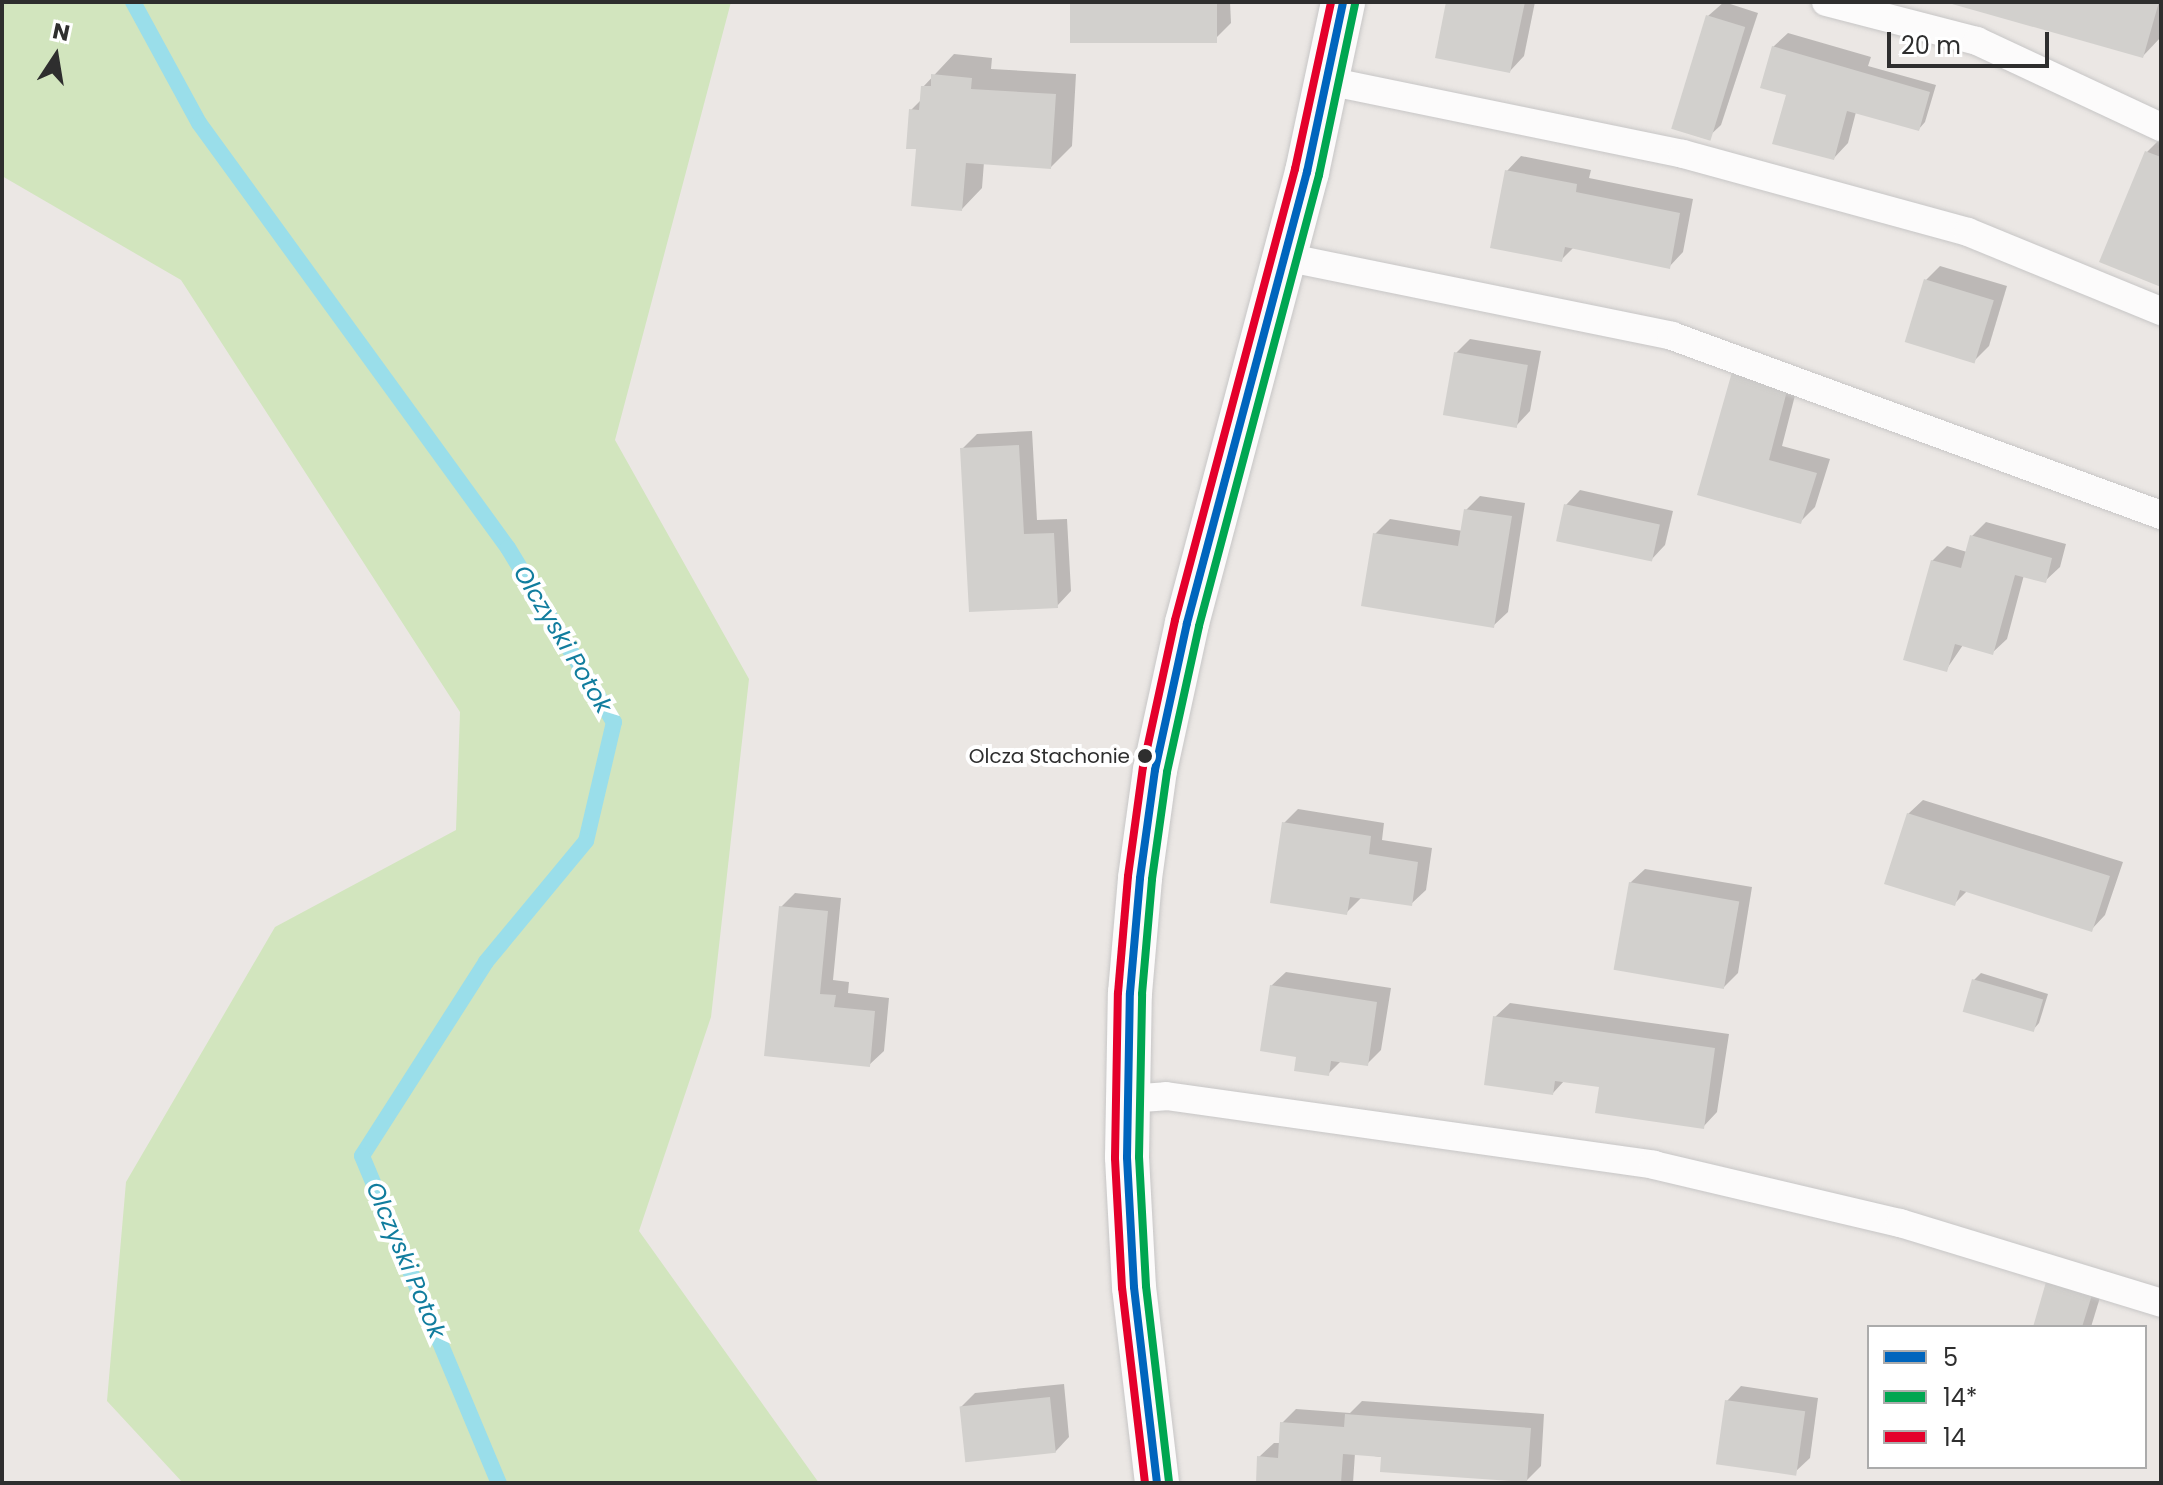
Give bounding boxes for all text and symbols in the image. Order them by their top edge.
text: N [50,15,72,49]
north arrow [16,16,96,96]
scale bar [1891,16,2053,66]
text: 20 m [1901,29,1961,62]
water label: Olczyski Potok [508,560,618,718]
place label: Olcza Stachonie [969,744,1130,768]
marker: Olcza Stachonie [1137,748,1153,764]
water label: Olczyski Potok [360,1177,452,1343]
legend [1867,1325,2147,1469]
text: 5 [1943,1341,1958,1374]
text: 14* [1943,1381,1977,1414]
text: 14 [1943,1421,1966,1454]

